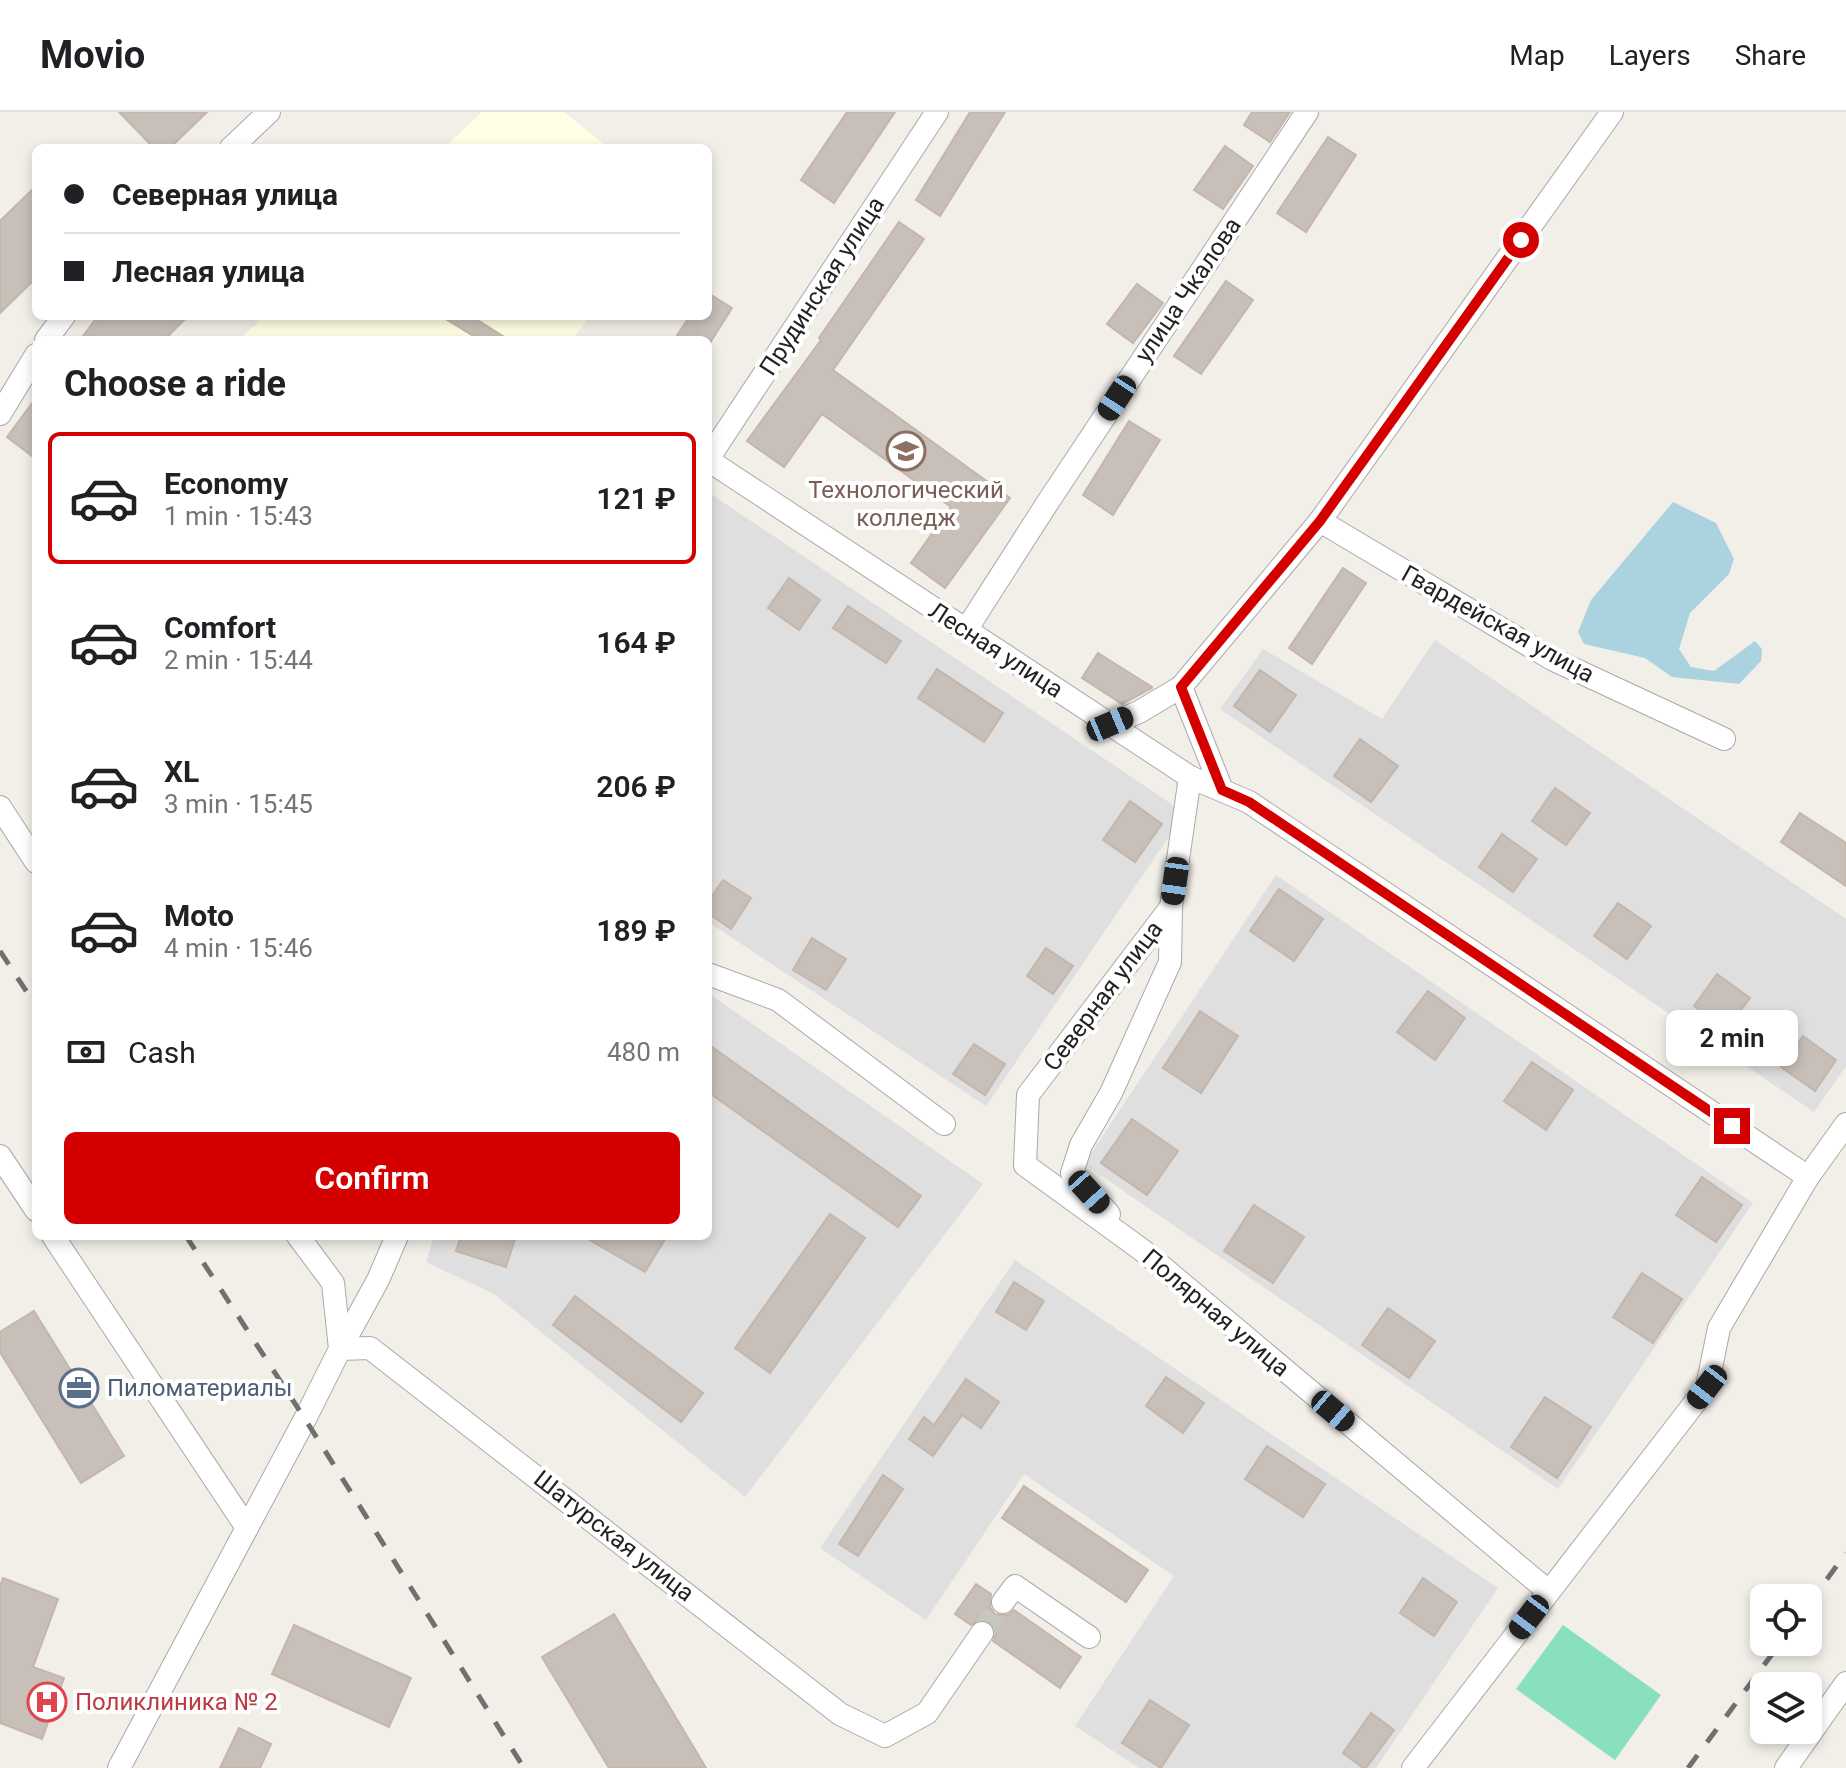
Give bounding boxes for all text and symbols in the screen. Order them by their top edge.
text: Movio [40,33,145,77]
text: Map [1509,39,1565,72]
text: Layers [1609,39,1691,72]
text: Share [1735,39,1806,72]
text: Северная улица [112,177,338,212]
street label: Прудинская улица [754,192,890,380]
street label: улица Чкалова [1129,212,1247,368]
route start [1503,222,1539,258]
text: Лесная улица [112,254,305,289]
text: Choose a ride [64,363,286,405]
car [1094,371,1140,425]
school or university icon: Технологический колледж [885,430,927,472]
icon: car [68,462,140,534]
text: Economy [164,466,288,501]
place label: Технологический колледж [808,476,1004,532]
text: 121 ₽ [596,481,676,516]
text: 1 min · 15:43 [164,501,313,531]
street label: Гвардейская улица [1397,559,1599,689]
street label: Лесная улица [924,596,1068,704]
icon: car [68,606,140,678]
text: Comfort [164,610,276,645]
text: 164 ₽ [596,625,676,660]
text: 2 min · 15:44 [164,645,313,675]
car [1083,704,1137,744]
icon: car [68,750,140,822]
text: XL [164,754,199,789]
text: 206 ₽ [596,769,676,804]
text: 3 min · 15:45 [164,789,313,819]
car [1160,856,1190,906]
icon: car [68,894,140,966]
text: Moto [164,898,234,933]
text: 189 ₽ [596,913,676,948]
street label: Северная улица [1038,916,1168,1076]
text: 4 min · 15:46 [164,933,313,963]
callout: 2 min [1666,1010,1798,1066]
text: 2 min [1699,1023,1765,1053]
icon: cash [64,1030,108,1074]
text: Cash [128,1035,196,1070]
text: 480 m [607,1037,680,1067]
route end [1714,1108,1750,1144]
button: Confirm [64,1132,680,1224]
car [1064,1166,1114,1218]
street label: Полярная улица [1137,1243,1295,1383]
car [1683,1361,1731,1413]
office icon: Пиломатериалы [58,1367,100,1409]
place label: Пиломатериалы [107,1374,292,1402]
car [1307,1386,1359,1436]
street label: Шатурская улица [528,1465,700,1607]
map controls [1750,1584,1822,1744]
button: locate [1750,1584,1822,1656]
car [1505,1591,1553,1643]
button: layers [1750,1672,1822,1744]
hospital icon: Поликлиника № 2 [26,1681,68,1723]
place label: Поликлиника № 2 [75,1688,278,1716]

